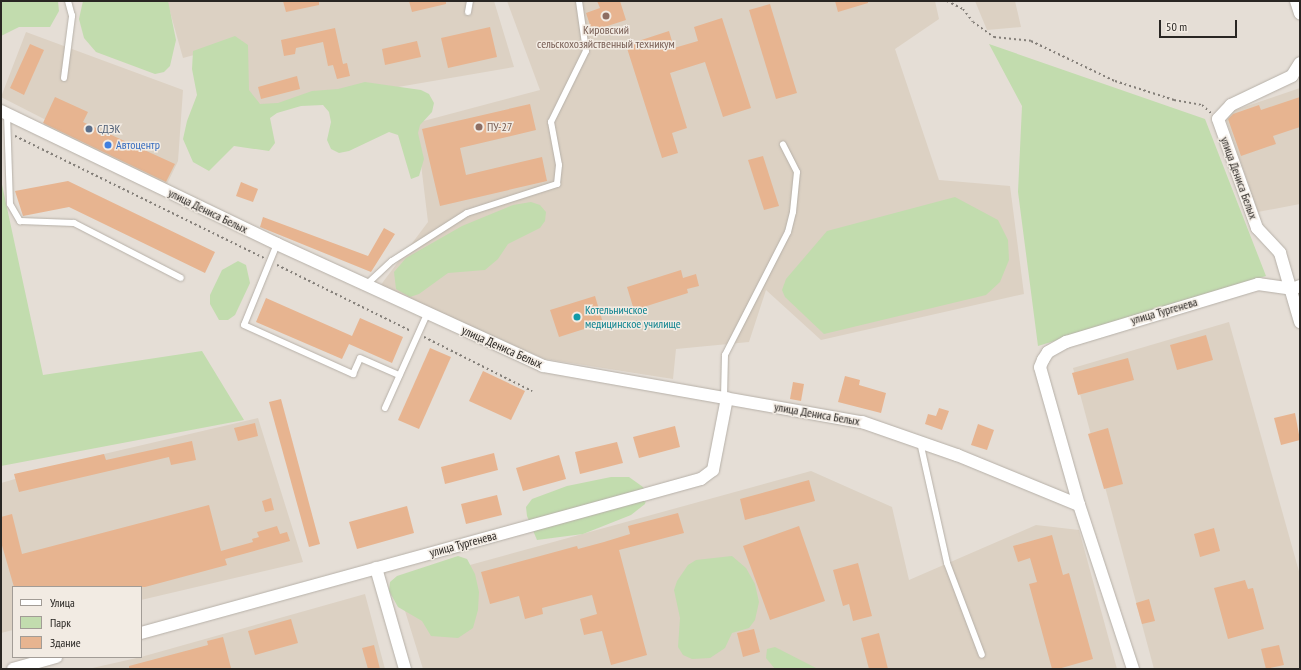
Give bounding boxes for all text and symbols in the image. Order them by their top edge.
marker: Кировский сельскохозяйственный техникум [601,11,611,21]
scale bar [1161,12,1239,38]
text: 50 m [1166,19,1187,34]
place label: Кировский сельскохозяйственный техникум [537,23,675,51]
place label: ПУ-27 [487,120,512,134]
place label: СДЭК [97,122,120,136]
marker: ПУ-27 [474,122,484,132]
marker: СДЭК [84,124,94,134]
street label: улица Дениса Белых [1217,135,1261,221]
place label: Автоцентр [116,138,160,152]
marker: Автоцентр [103,140,113,150]
street label: улица Дениса Белых [166,185,250,237]
street label: улица Тургенева [1129,295,1199,327]
place label: Котельничское медицинское училище [585,303,681,331]
marker: Котельничское медицинское училище [572,312,582,322]
street label: улица Дениса Белых [459,323,545,371]
street label: улица Дениса Белых [773,399,861,429]
street label: улица Тургенева [428,528,498,560]
legend [12,586,142,658]
text: Улица [50,595,75,610]
text: Парк [50,615,71,630]
text: Здание [50,635,81,650]

